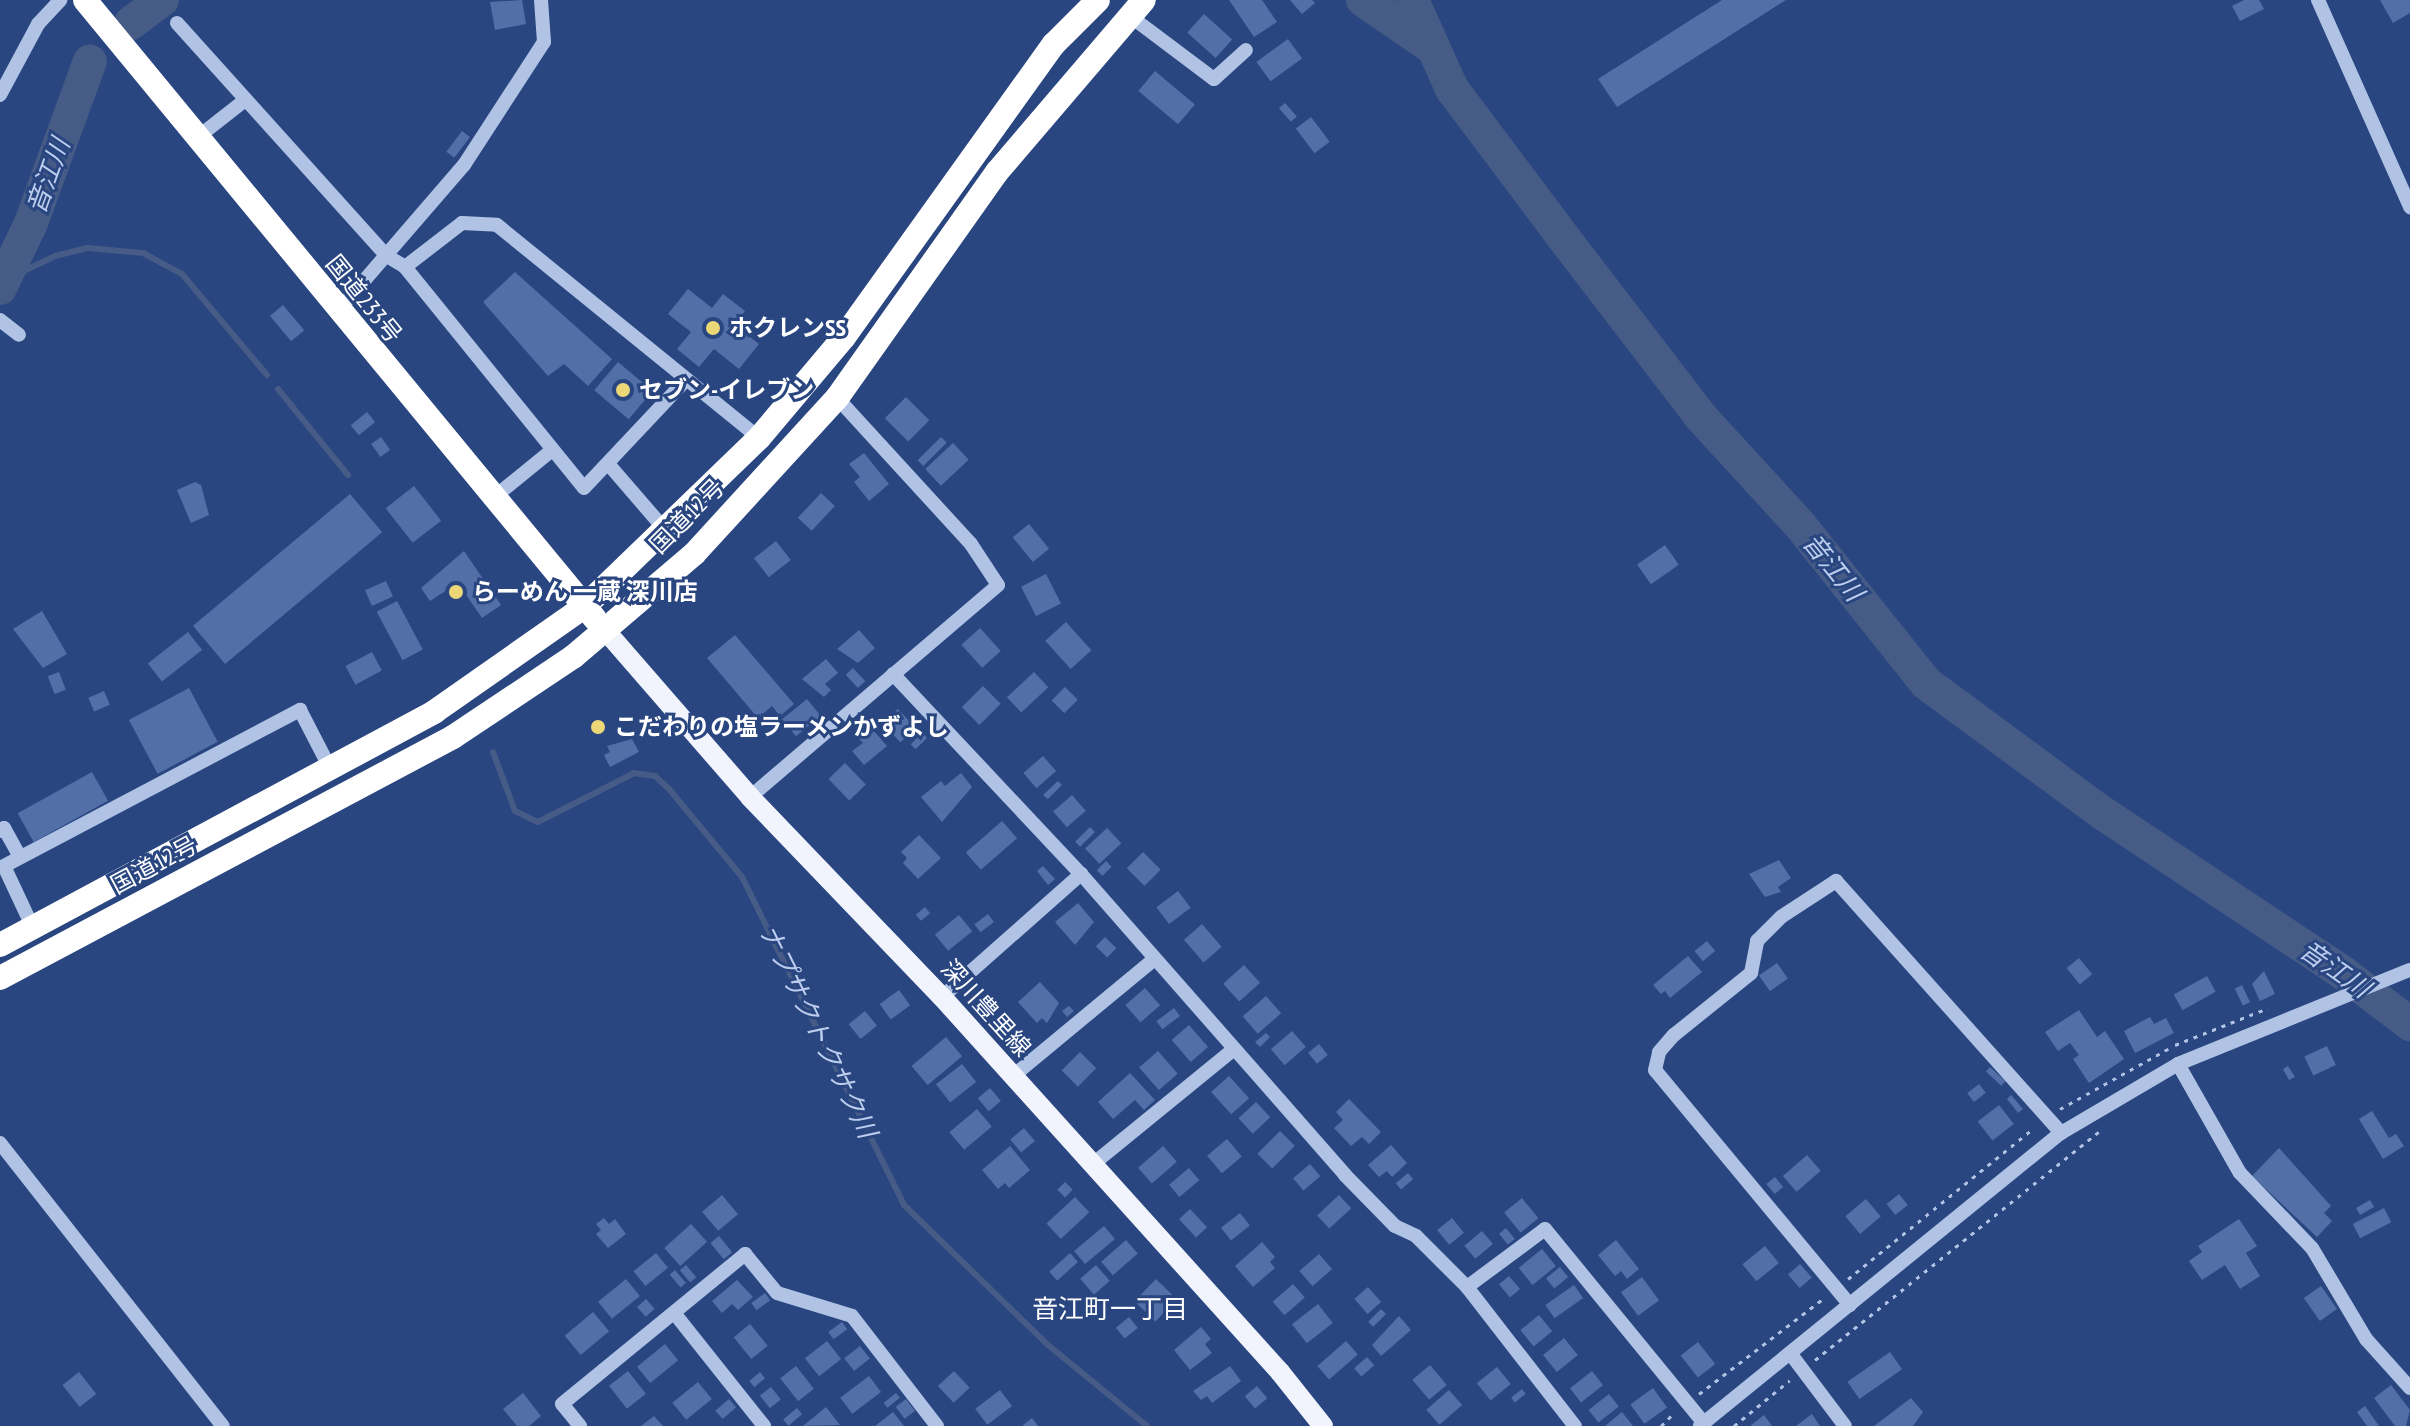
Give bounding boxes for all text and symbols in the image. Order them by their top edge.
water label: 音江川 [20,134,76,218]
street label: 国道233号 [320,249,408,349]
place label: ホクレンSS [729,314,846,342]
marker: ホクレンSS [704,319,722,337]
place label: セブン-イレブン [639,376,814,404]
marker: セブン-イレブン [614,381,632,399]
street label: 国道12号 [644,473,730,559]
water label: 音江川 [1796,527,1870,607]
place label: らーめん 一蔵 深川店 [472,578,698,606]
marker: らーめん 一蔵 深川店 [447,583,465,601]
place label: こだわりの塩ラーメンかずよし [614,713,950,741]
marker: こだわりの塩ラーメンかずよし [589,718,607,736]
street label: 国道12号 [106,830,202,900]
water label: ナプサクトクサク川 [753,919,883,1143]
water label: 音江川 [2294,934,2376,1004]
street label: 深川豊里線 [935,954,1037,1062]
district label: 音江町一丁目 [1032,1293,1188,1325]

